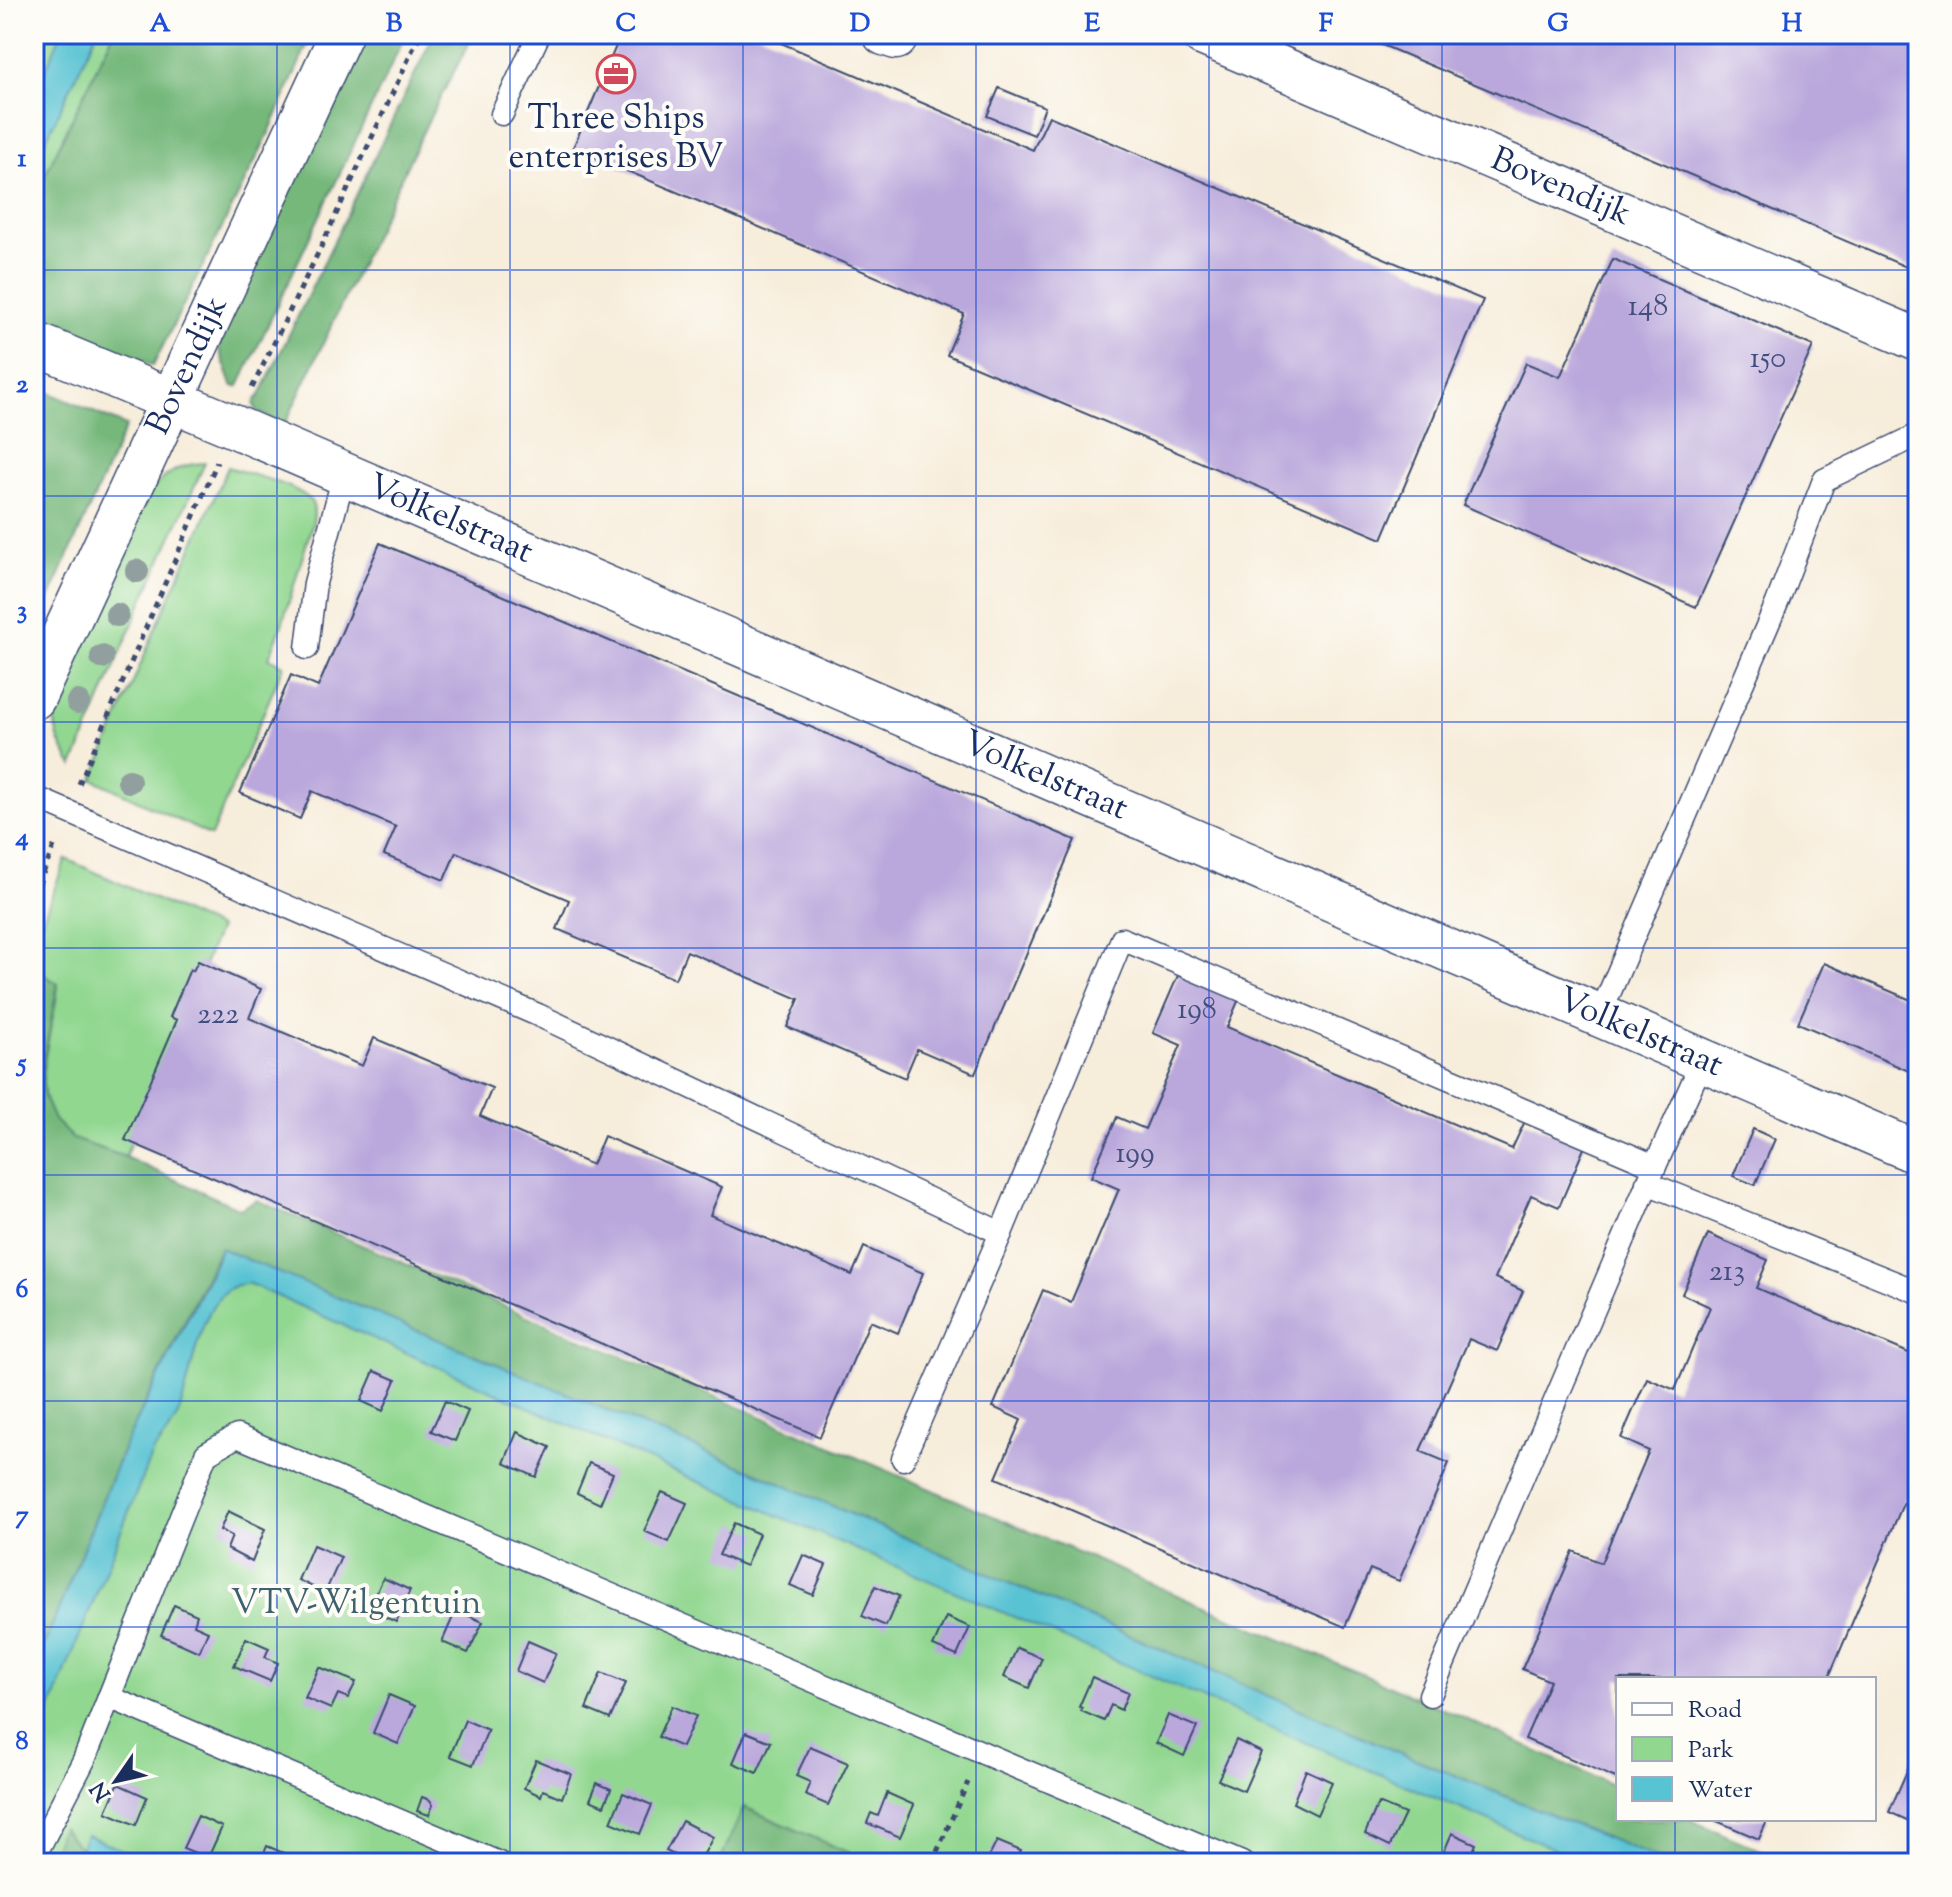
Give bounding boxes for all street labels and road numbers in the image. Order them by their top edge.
street label: Bovendijk [1483,136,1638,239]
street label: Bovendijk [134,288,241,443]
street label: Volkelstraat [360,462,541,577]
street label: Volkelstraat [955,719,1136,834]
street label: Volkelstraat [1550,976,1731,1091]

